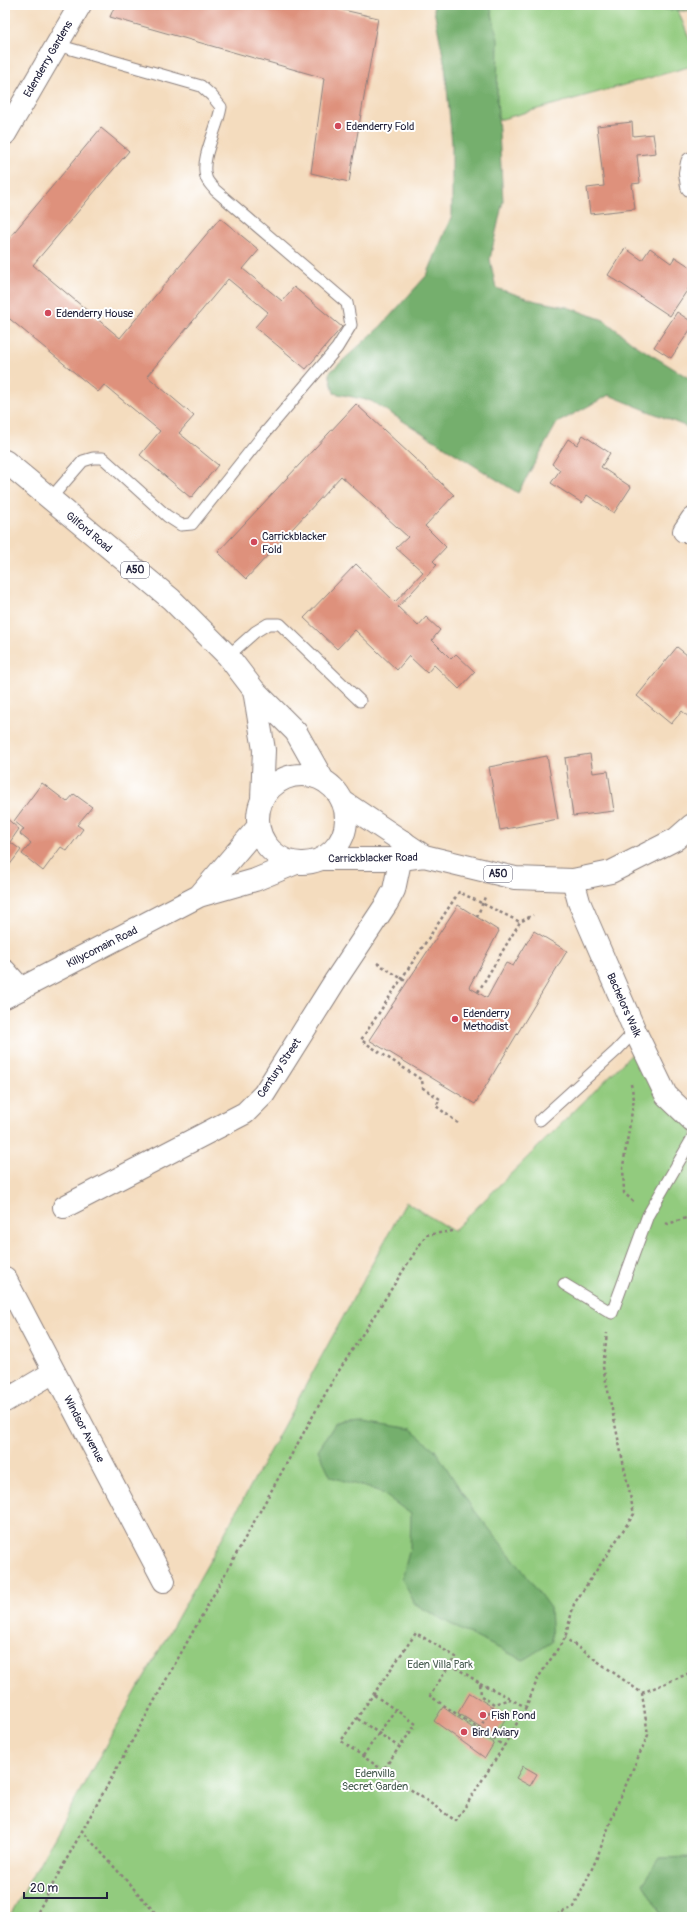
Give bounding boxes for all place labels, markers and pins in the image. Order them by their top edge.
place label: Edenderry Fold [346,120,415,133]
marker: Edenderry Fold [333,121,343,131]
place label: Edenderry House [56,307,134,320]
marker: Edenderry House [43,308,53,318]
place label: Carrickblacker Fold [262,530,327,556]
marker: Carrickblacker Fold [249,537,259,547]
place label: Edenderry Methodist [463,1007,509,1033]
marker: Edenderry Methodist [450,1014,460,1024]
place label: Fish Pond [491,1709,536,1722]
marker: Fish Pond [478,1710,488,1720]
place label: Bird Aviary [472,1726,519,1739]
marker: Bird Aviary [459,1727,469,1737]

